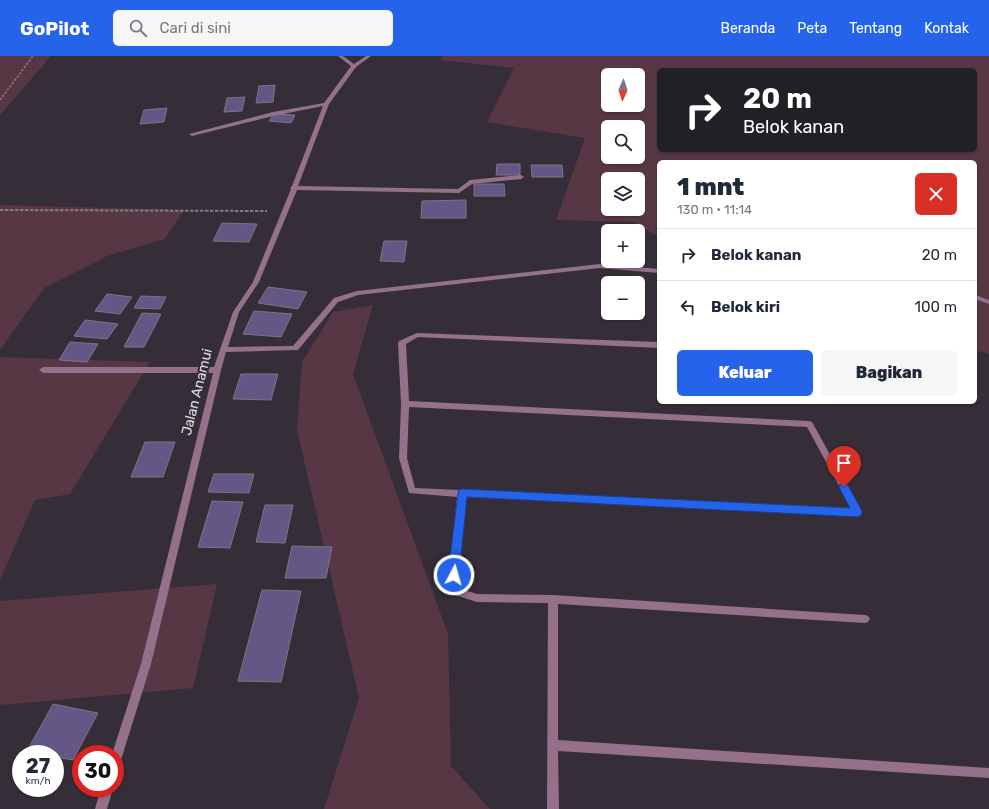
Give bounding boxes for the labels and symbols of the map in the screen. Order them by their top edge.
north arrow [601,68,645,112]
street label: Jalan Anamui [178,347,216,437]
pin [827,446,861,487]
position arrow [433,554,475,596]
speed limit sign: 30 [72,745,124,797]

